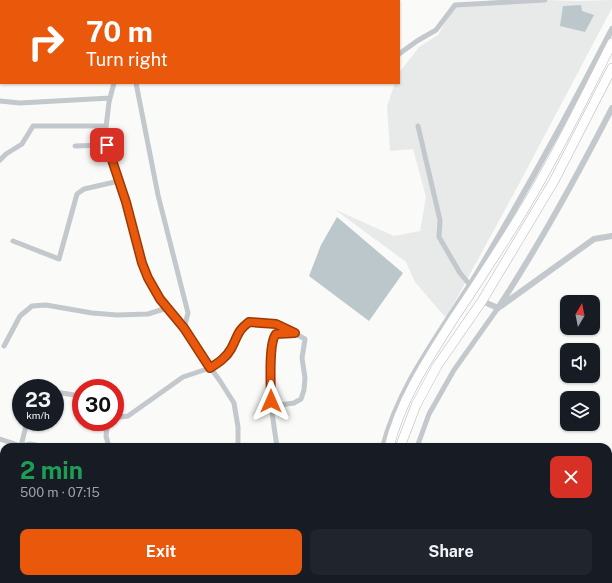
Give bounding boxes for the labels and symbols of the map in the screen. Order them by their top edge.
pin [90,128,124,162]
north arrow [560,295,600,335]
speed limit sign: 30 [72,379,124,431]
position arrow [250,380,292,422]

